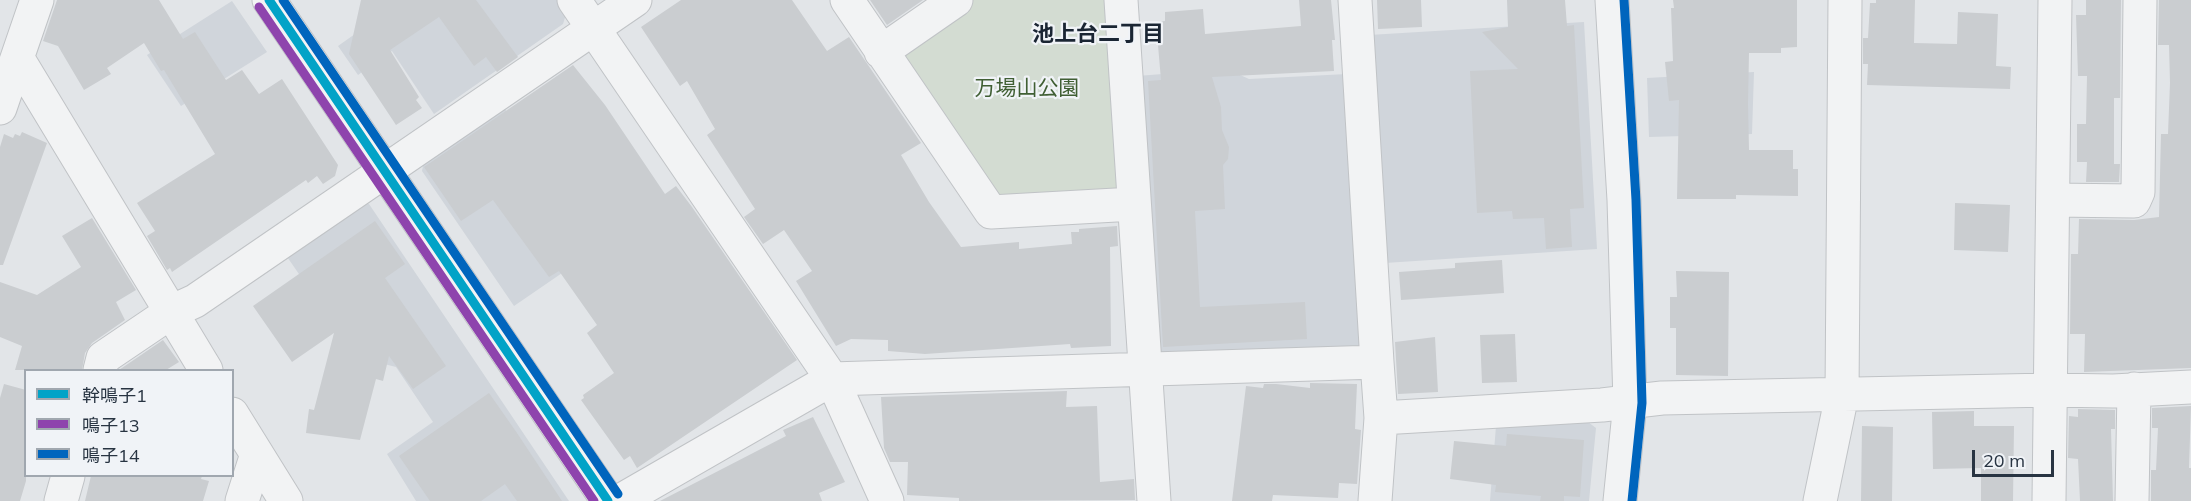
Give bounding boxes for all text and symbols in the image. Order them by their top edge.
district label: 池上台二丁目 [1032,21,1164,47]
park label: 万場山公園 [975,76,1079,102]
legend [24,369,234,477]
text: 幹鳴子1 [82,384,147,407]
text: 鳴子13 [82,414,140,437]
scale bar [1975,438,2058,476]
text: 鳴子14 [82,444,140,467]
text: 20 m [1983,449,2025,472]

